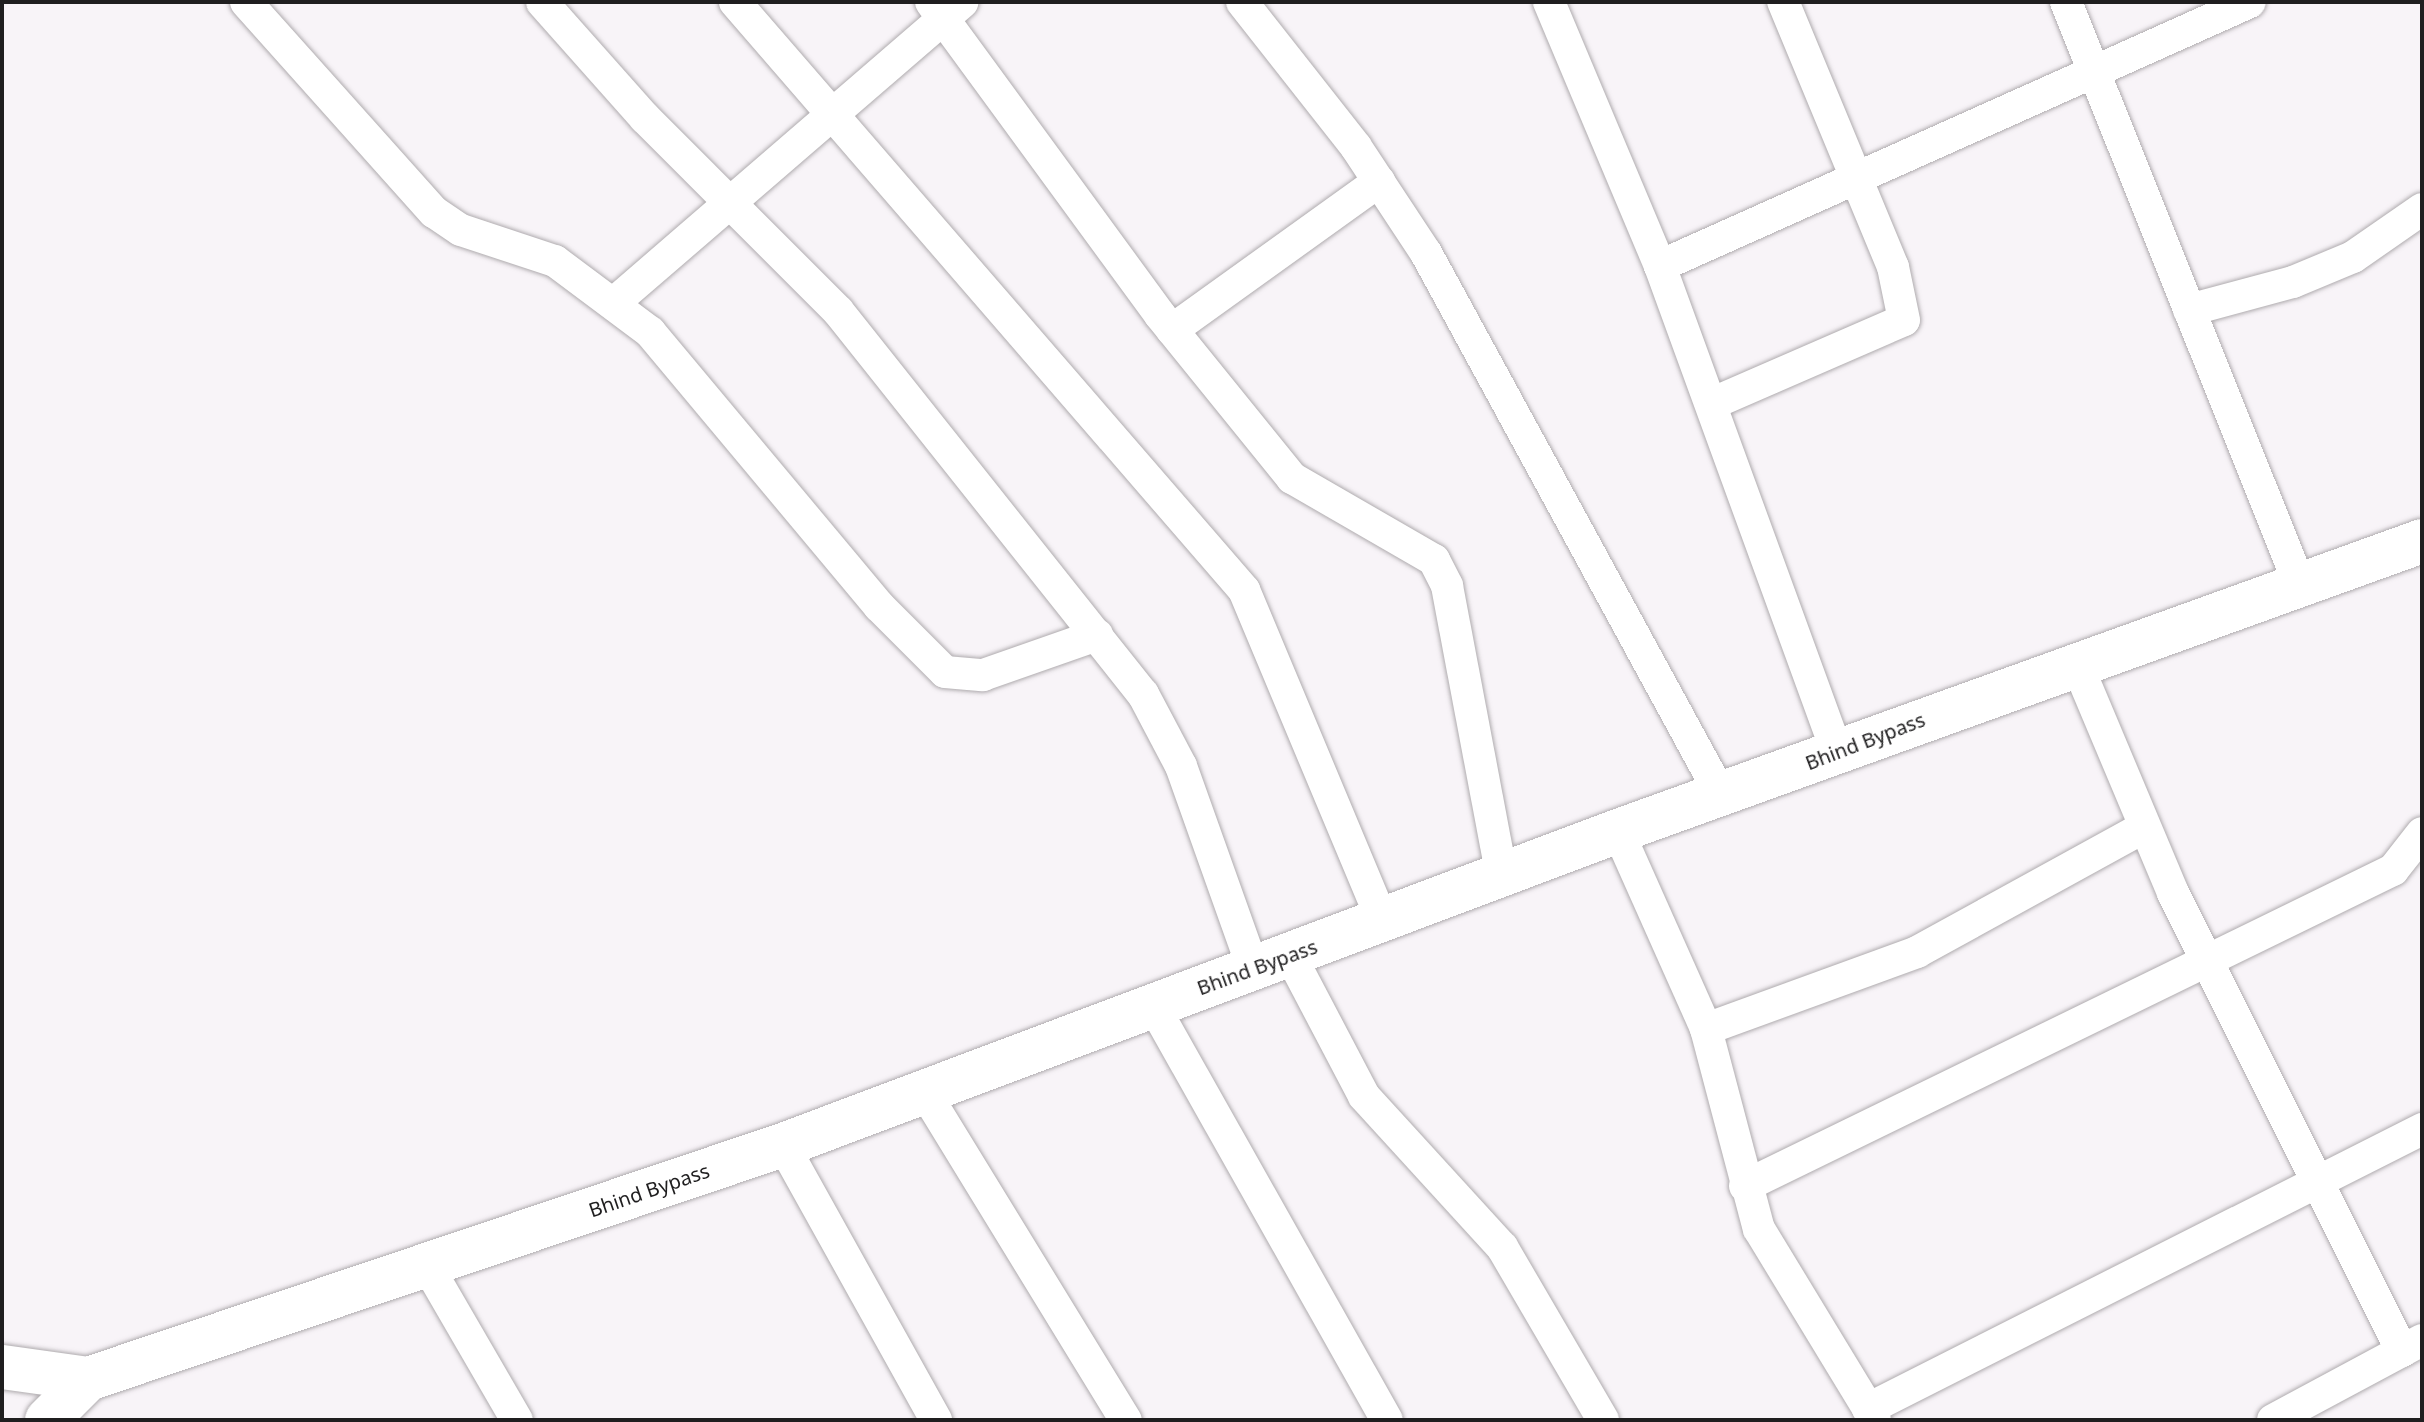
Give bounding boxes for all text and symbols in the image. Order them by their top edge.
street label: Bhind Bypass [1802,707,1928,775]
street label: Bhind Bypass [1194,934,1320,1000]
street label: Bhind Bypass [585,1158,713,1222]

